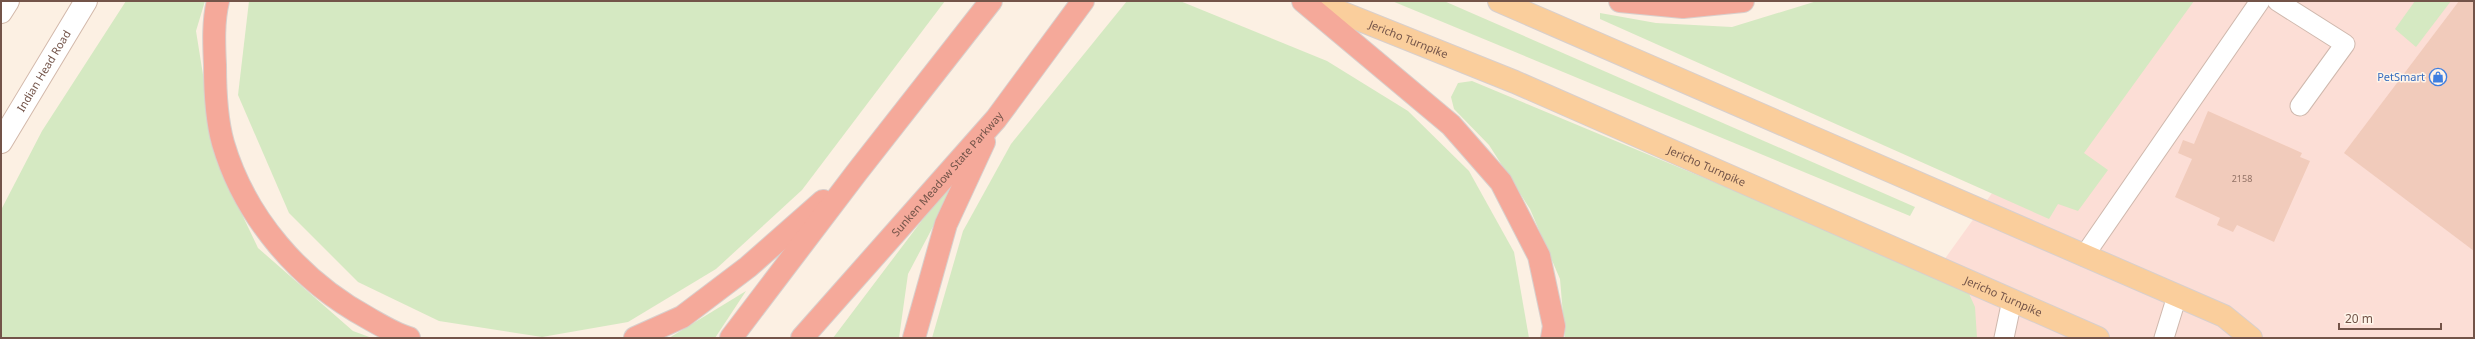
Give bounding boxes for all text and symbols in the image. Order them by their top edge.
street label: Jericho Turnpike [1366,16,1450,61]
street label: Indian Head Road [13,27,74,114]
shop icon: PetSmart [2428,67,2448,87]
place label: PetSmart [2377,69,2425,84]
street label: Sunken Meadow State Parkway [888,108,1006,239]
street label: Jericho Turnpike [1665,142,1748,189]
house number: 2158 [2232,172,2252,185]
street label: Jericho Turnpike [1961,272,2045,320]
scale bar [2339,305,2441,331]
text: 20 m [2345,310,2373,327]

